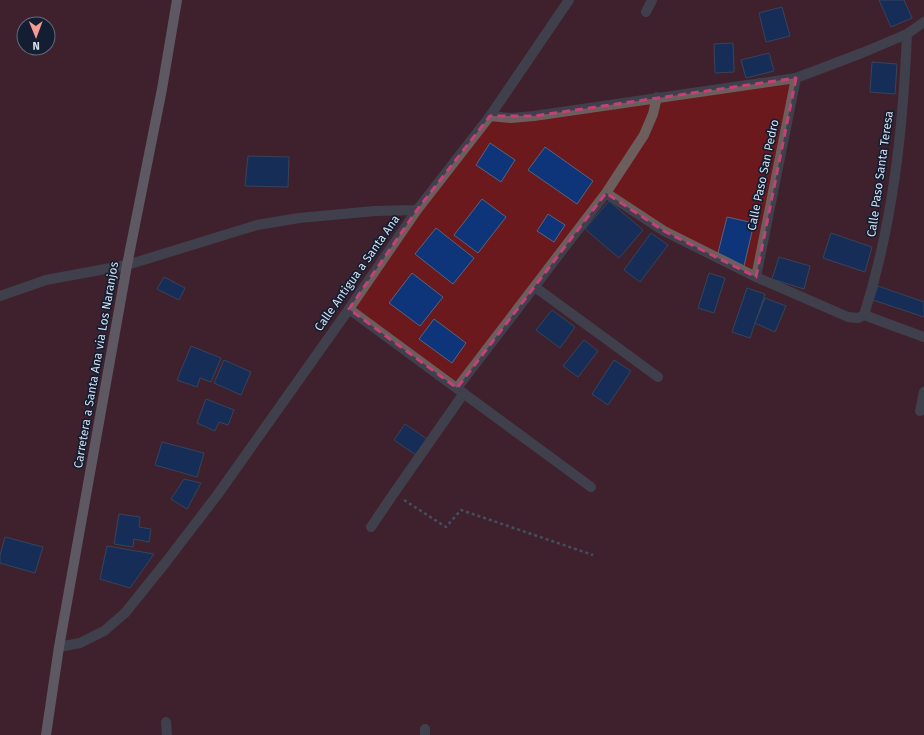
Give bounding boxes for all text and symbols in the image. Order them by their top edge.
north arrow [16,16,56,56]
text: N [32,39,40,52]
street label: Calle Paso Santa Teresa [864,110,896,238]
street label: Calle Paso San Pedro [744,118,782,232]
street label: Calle Antigua a Santa Ana [312,212,402,334]
street label: Carretera a Santa Ana via Los Naranjos [71,260,121,469]

